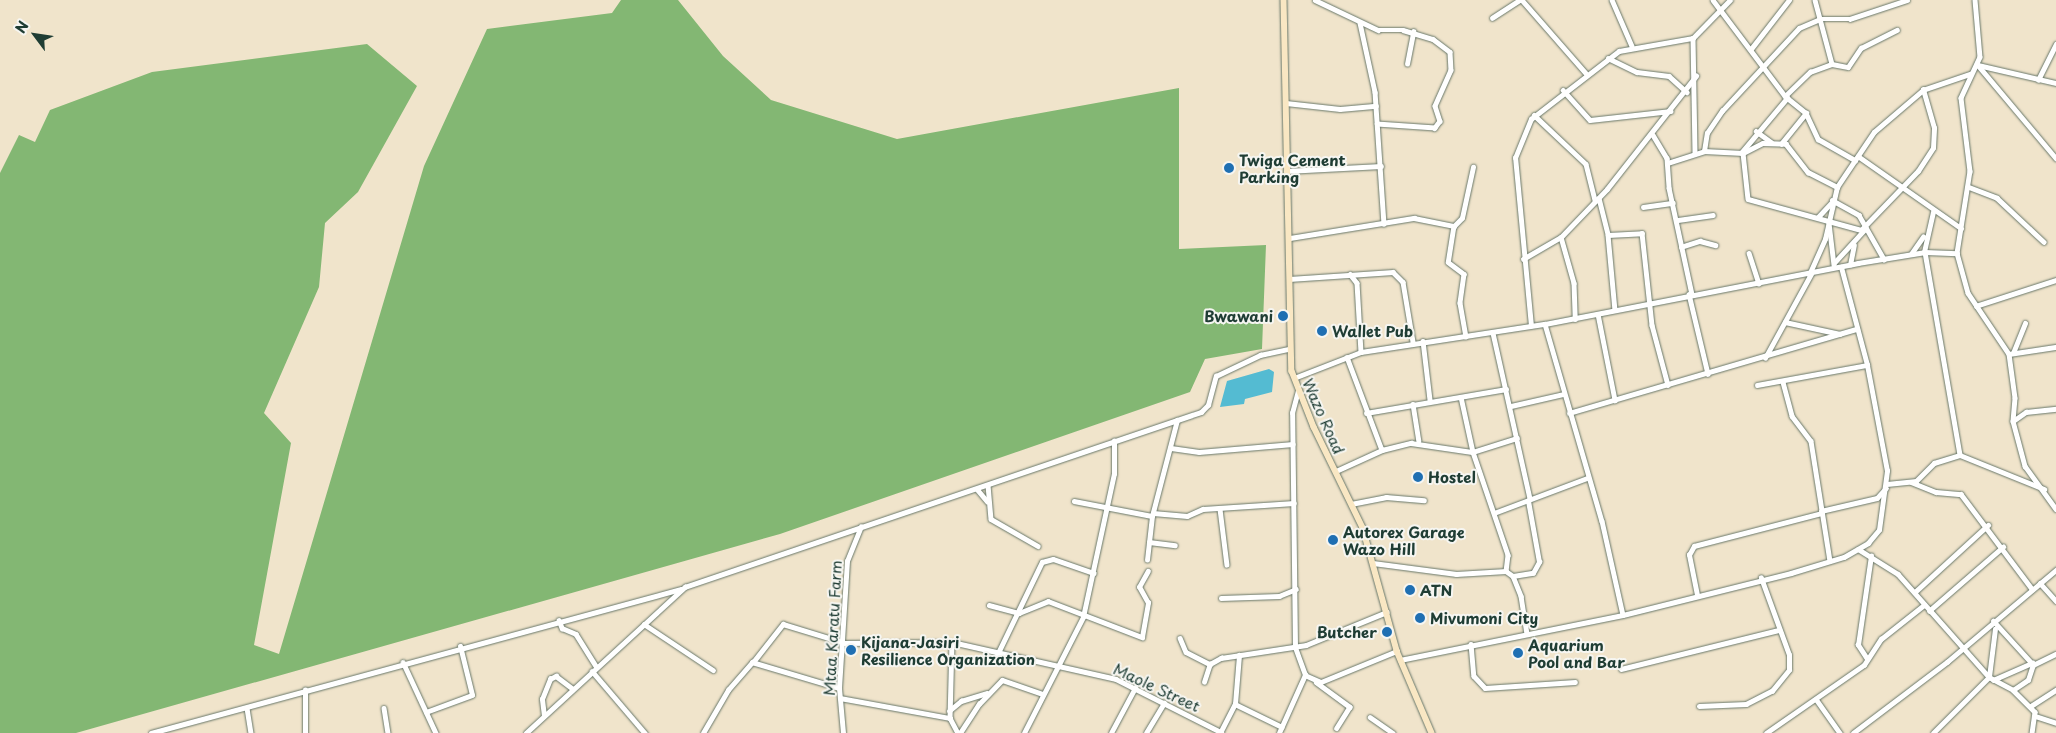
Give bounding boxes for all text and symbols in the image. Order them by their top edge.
north arrow [10,10,60,60]
text: N [10,17,34,37]
place label: Twiga Cement Parking [1239,150,1347,185]
marker: Twiga Cement Parking [1223,162,1235,174]
place label: Bwawani [1204,307,1273,325]
marker: Bwawani [1277,310,1289,322]
place label: Wallet Pub [1332,322,1414,340]
marker: Wallet Pub [1316,325,1328,337]
street label: Wazo Road [1299,376,1349,456]
place label: Hostel [1428,468,1476,486]
marker: Hostel [1412,471,1424,483]
place label: Autorex Garage Wazo Hill [1343,522,1466,557]
marker: Autorex Garage Wazo Hill [1327,534,1339,546]
street label: Mtaa Karatu Farm [819,560,845,696]
place label: ATN [1420,581,1452,599]
marker: ATN [1404,584,1416,596]
place label: Mivumoni City [1430,609,1539,627]
marker: Mivumoni City [1414,612,1426,624]
place label: Butcher [1317,623,1377,641]
marker: Butcher [1381,626,1393,638]
place label: Kijana-Jasiri Resilience Organization [861,632,1037,667]
place label: Aquarium Pool and Bar [1528,635,1627,670]
marker: Kijana-Jasiri Resilience Organization [845,644,857,656]
marker: Aquarium Pool and Bar [1512,647,1524,659]
street label: Maole Street [1111,659,1203,715]

